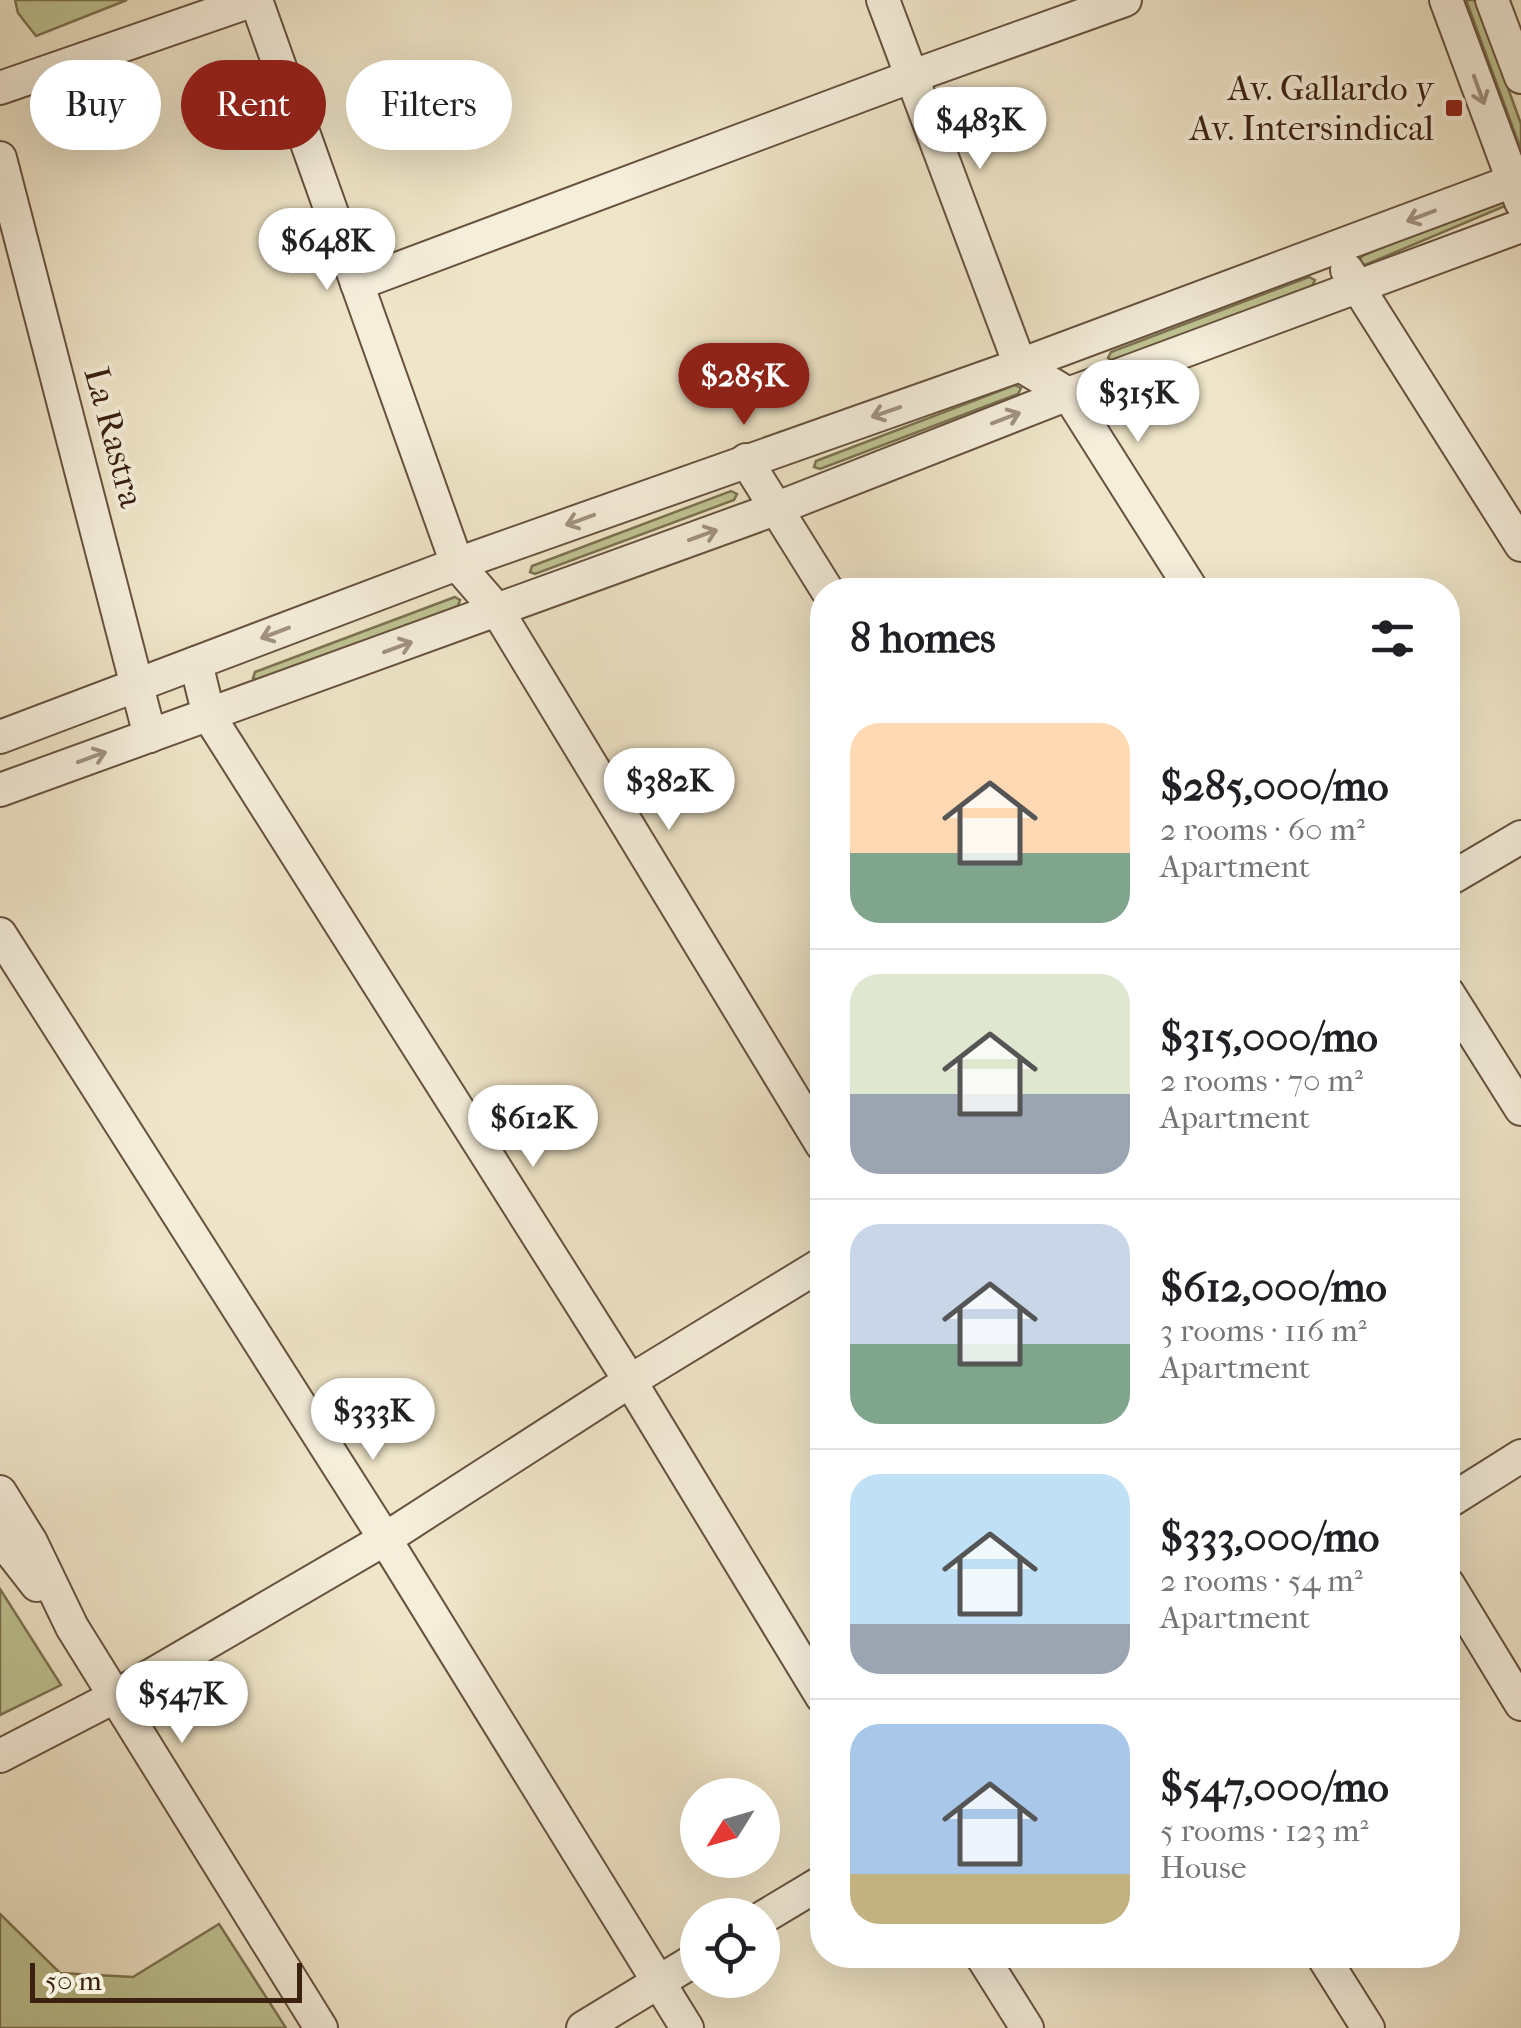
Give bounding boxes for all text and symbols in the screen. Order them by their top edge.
chip: Buy [30,60,161,150]
chip: Rent [181,60,326,150]
chip: Filters [346,60,512,150]
place label: Av. Gallardo y Av. Intersindical [1187,68,1435,149]
one-way arrow [1471,74,1489,105]
pin: $483K [910,87,1050,172]
marker: Av. Gallardo y Av. Intersindical [1443,97,1465,119]
text: $483K [936,101,1024,138]
pin: $648K [257,208,397,293]
one-way arrow [1407,208,1437,226]
text: $648K [280,222,374,259]
pin: $285K [674,343,814,428]
text: $285K [700,357,788,394]
pin: $315K [1068,360,1208,445]
street label: La Rastra [76,362,153,512]
text: $315K [1098,374,1178,411]
one-way arrow [871,404,903,422]
one-way arrow [990,408,1021,426]
one-way arrow [565,512,596,530]
one-way arrow [686,525,717,543]
icon: filters [1365,611,1420,666]
text: 8 homes [850,614,996,663]
one-way arrow [261,625,292,643]
one-way arrow [381,637,412,655]
one-way arrow [75,747,106,765]
pin: $382K [599,748,739,833]
text: $382K [626,762,712,799]
text: $285,000/mo [1160,762,1388,811]
icon: home [930,763,1050,883]
text: 2 rooms · 60 m² [1160,811,1365,848]
text: Apartment [1160,848,1310,885]
text: $315,000/mo [1160,1013,1378,1062]
icon: home [930,1014,1050,1134]
text: 2 rooms · 70 m² [1160,1062,1363,1099]
pin: $612K [463,1085,603,1170]
text: $612K [490,1099,576,1136]
text: Apartment [1160,1099,1310,1136]
text: $612,000/mo [1160,1263,1387,1312]
icon: home [930,1264,1050,1384]
text: 3 rooms · 116 m² [1160,1312,1367,1349]
text: Apartment [1160,1349,1310,1386]
pin: $333K [303,1378,443,1463]
text: $333K [333,1392,413,1429]
text: $333,000/mo [1160,1513,1379,1562]
icon: home [930,1514,1050,1634]
text: 2 rooms · 54 m² [1160,1562,1363,1599]
text: Apartment [1160,1599,1310,1636]
pin: $547K [112,1661,252,1746]
text: $547K [138,1675,226,1712]
text: $547,000/mo [1160,1763,1389,1812]
icon: home [930,1764,1050,1884]
north arrow [680,1778,780,1878]
map controls [680,1778,780,1998]
text: 5 rooms · 123 m² [1160,1812,1369,1849]
text: House [1160,1849,1247,1886]
button: locate [680,1898,780,1998]
scale bar [30,1958,302,2002]
text: 50 m [45,1964,102,1997]

